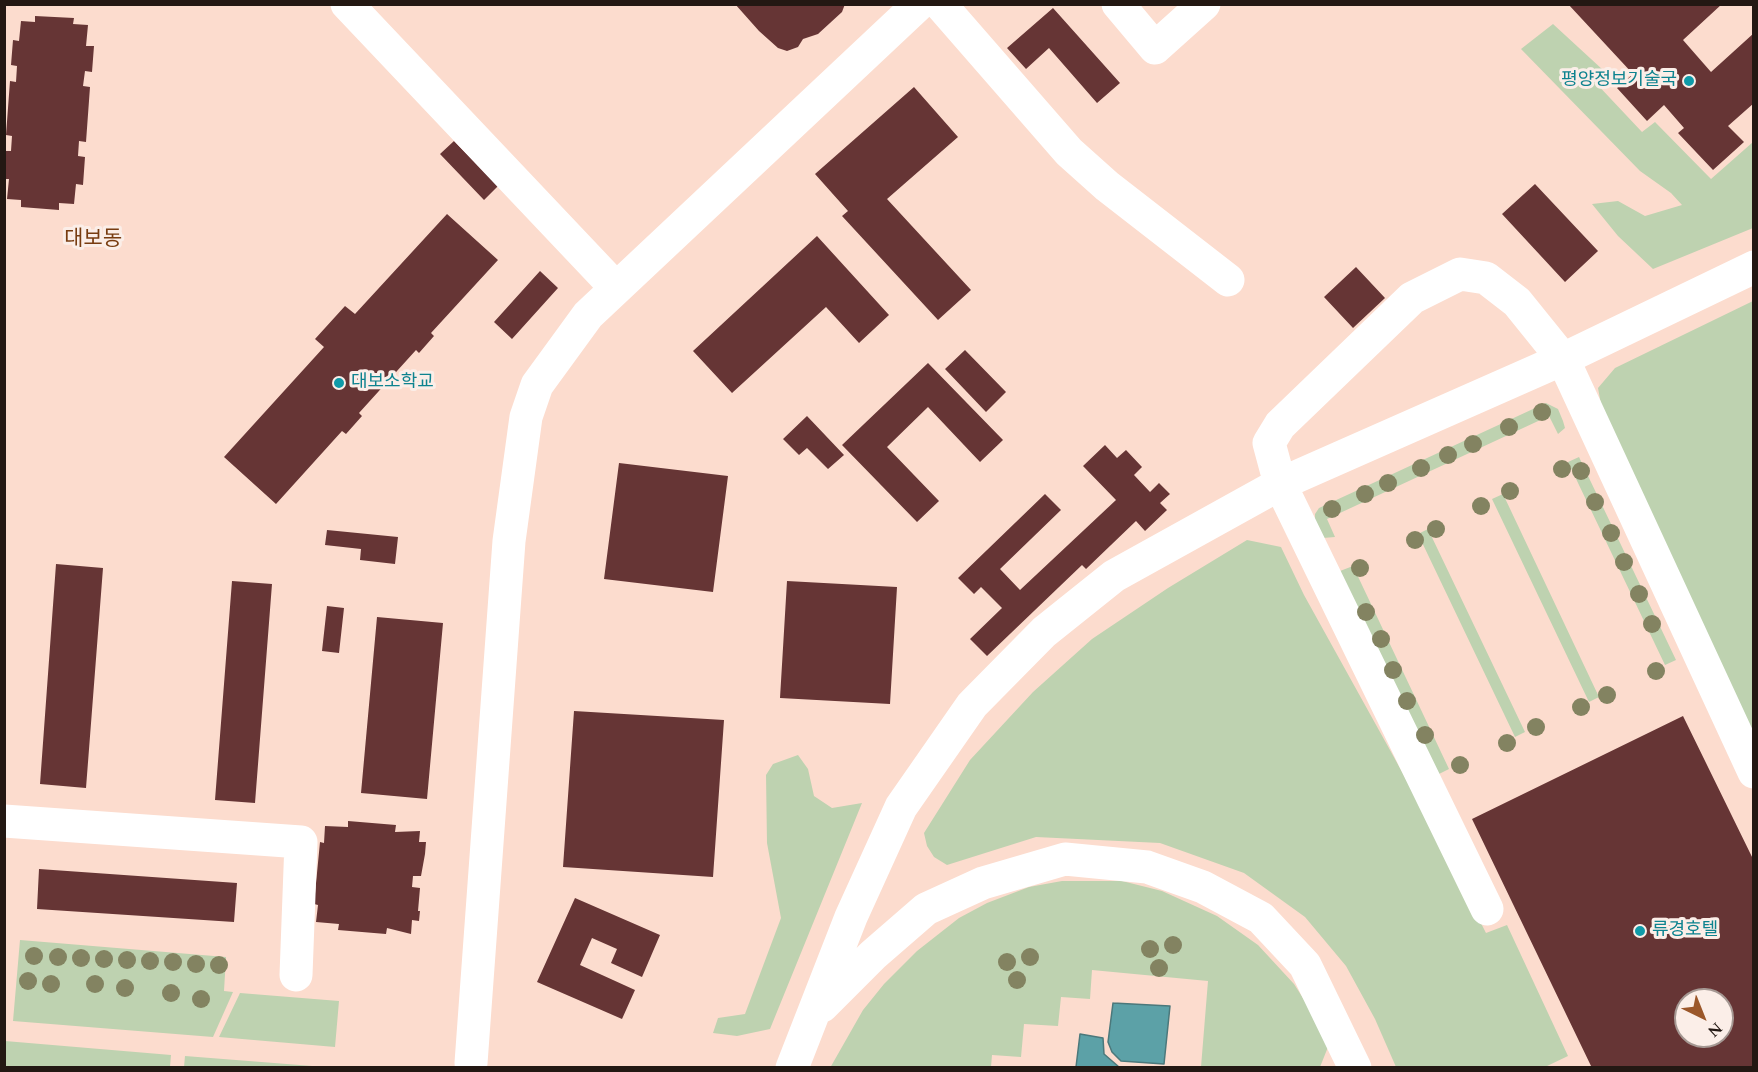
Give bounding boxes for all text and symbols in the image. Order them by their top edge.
place label: 평양정보기술국 [1561,70,1677,92]
marker: 평양정보기술국 [1682,74,1696,88]
district label: 대보동 [64,228,122,254]
place label: 대보소학교 [351,372,434,394]
marker: 대보소학교 [332,376,346,390]
place label: 류경호텔 [1652,920,1718,942]
marker: 류경호텔 [1633,924,1647,938]
north arrow [1674,988,1734,1048]
text: N [1702,1016,1728,1043]

